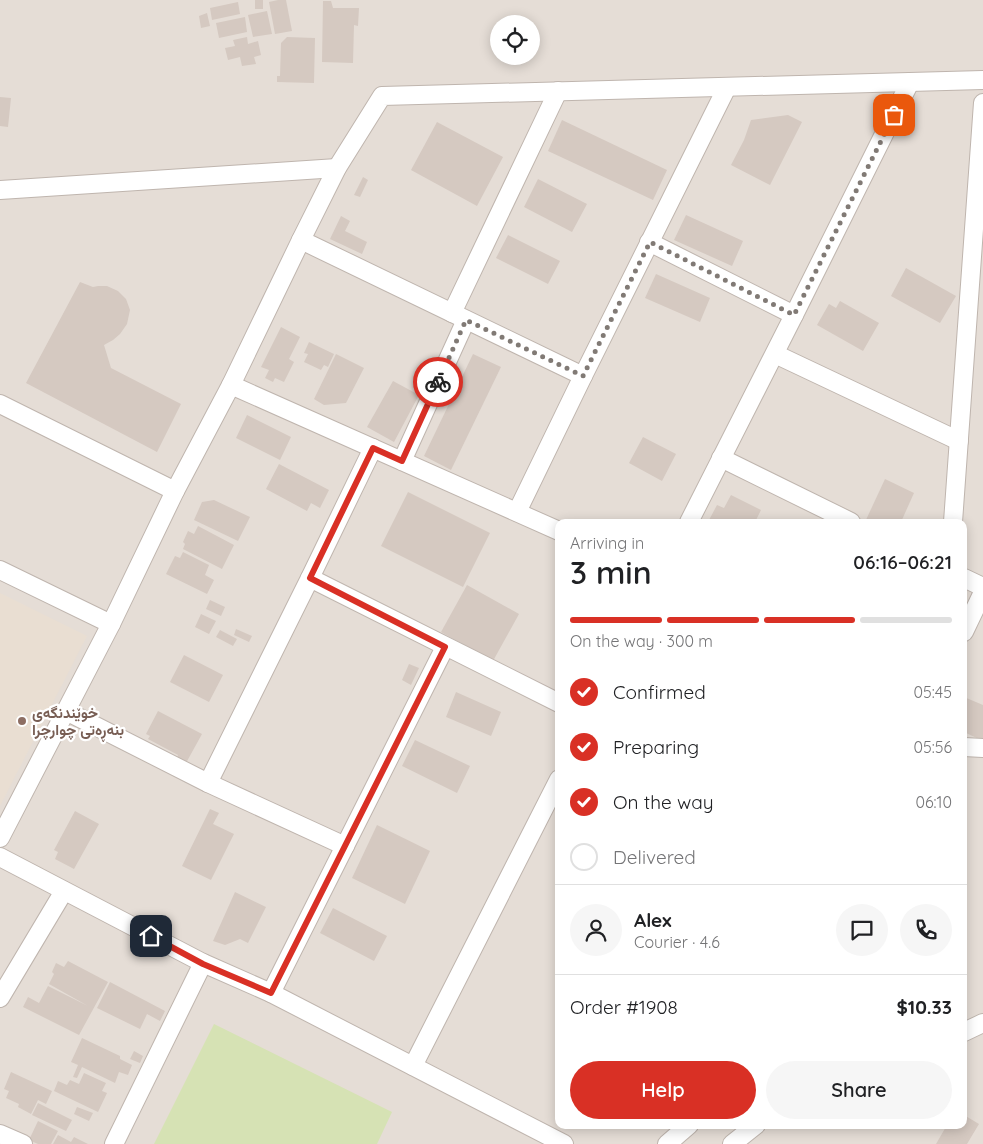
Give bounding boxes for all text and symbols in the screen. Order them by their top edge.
map controls [490,15,540,65]
button: locate [490,15,540,65]
pin [873,94,915,136]
icon: bag [880,101,908,129]
courier [413,357,463,407]
icon: bike [424,368,452,396]
text: Arriving in [570,533,644,553]
text: 06:16–06:21 [853,550,952,574]
text: 3 min [570,552,652,592]
text: On the way · 300 m [570,631,713,651]
icon: check [570,678,598,706]
text: Confirmed [613,680,706,704]
text: 05:45 [913,682,952,702]
place label: خوێندنگەی بنەڕەتی چوارچرا [32,703,124,742]
marker: خوێندنگەی بنەڕەتی چوارچرا [16,715,28,727]
icon: check [570,733,598,761]
text: Preparing [613,735,699,759]
text: 05:56 [913,737,952,757]
icon: check [570,788,598,816]
text: On the way [613,790,714,814]
text: 06:10 [915,792,952,812]
text: Delivered [613,845,696,869]
button: person [570,904,622,956]
button: chat [836,904,888,956]
button: phone [900,904,952,956]
text: Alex [634,908,672,932]
pin [130,915,172,957]
icon: home [137,922,165,950]
text: Courier · 4.6 [634,932,720,952]
text: Order #1908 [570,995,678,1019]
text: $10.33 [896,995,952,1019]
button: Help [570,1061,756,1119]
button: Share [766,1061,952,1119]

